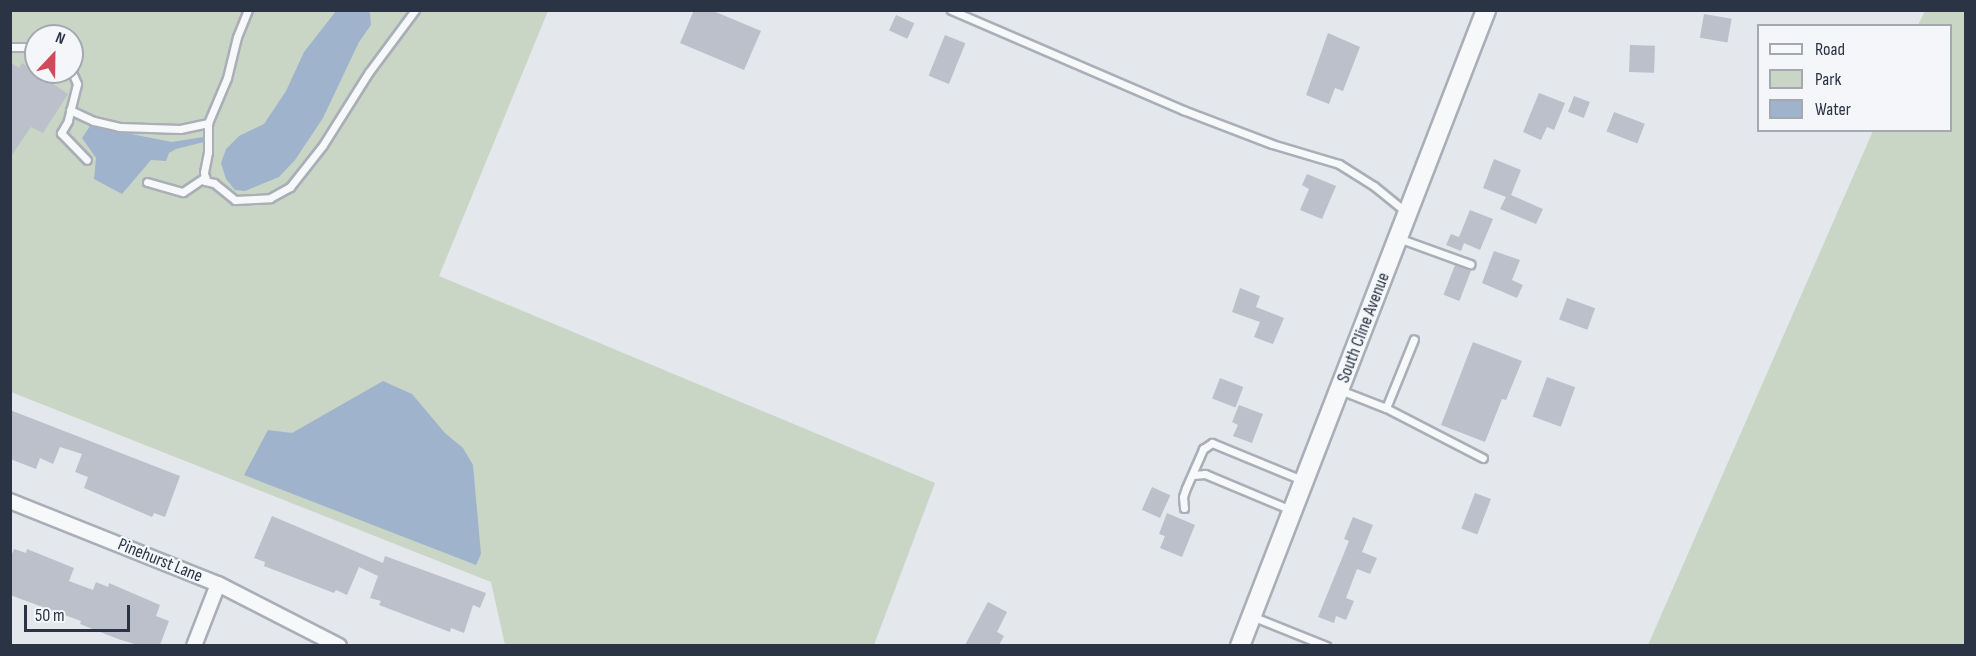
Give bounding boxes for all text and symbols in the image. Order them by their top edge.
north arrow [24,24,84,84]
legend [1757,24,1952,132]
text: N [53,28,68,49]
text: Road [1815,39,1845,60]
text: Park [1815,69,1841,90]
text: Water [1815,99,1851,120]
street label: South Cline Avenue [1333,270,1395,386]
street label: Pinehurst Lane [115,534,205,588]
scale bar [27,593,134,631]
text: 50 m [35,605,65,626]

